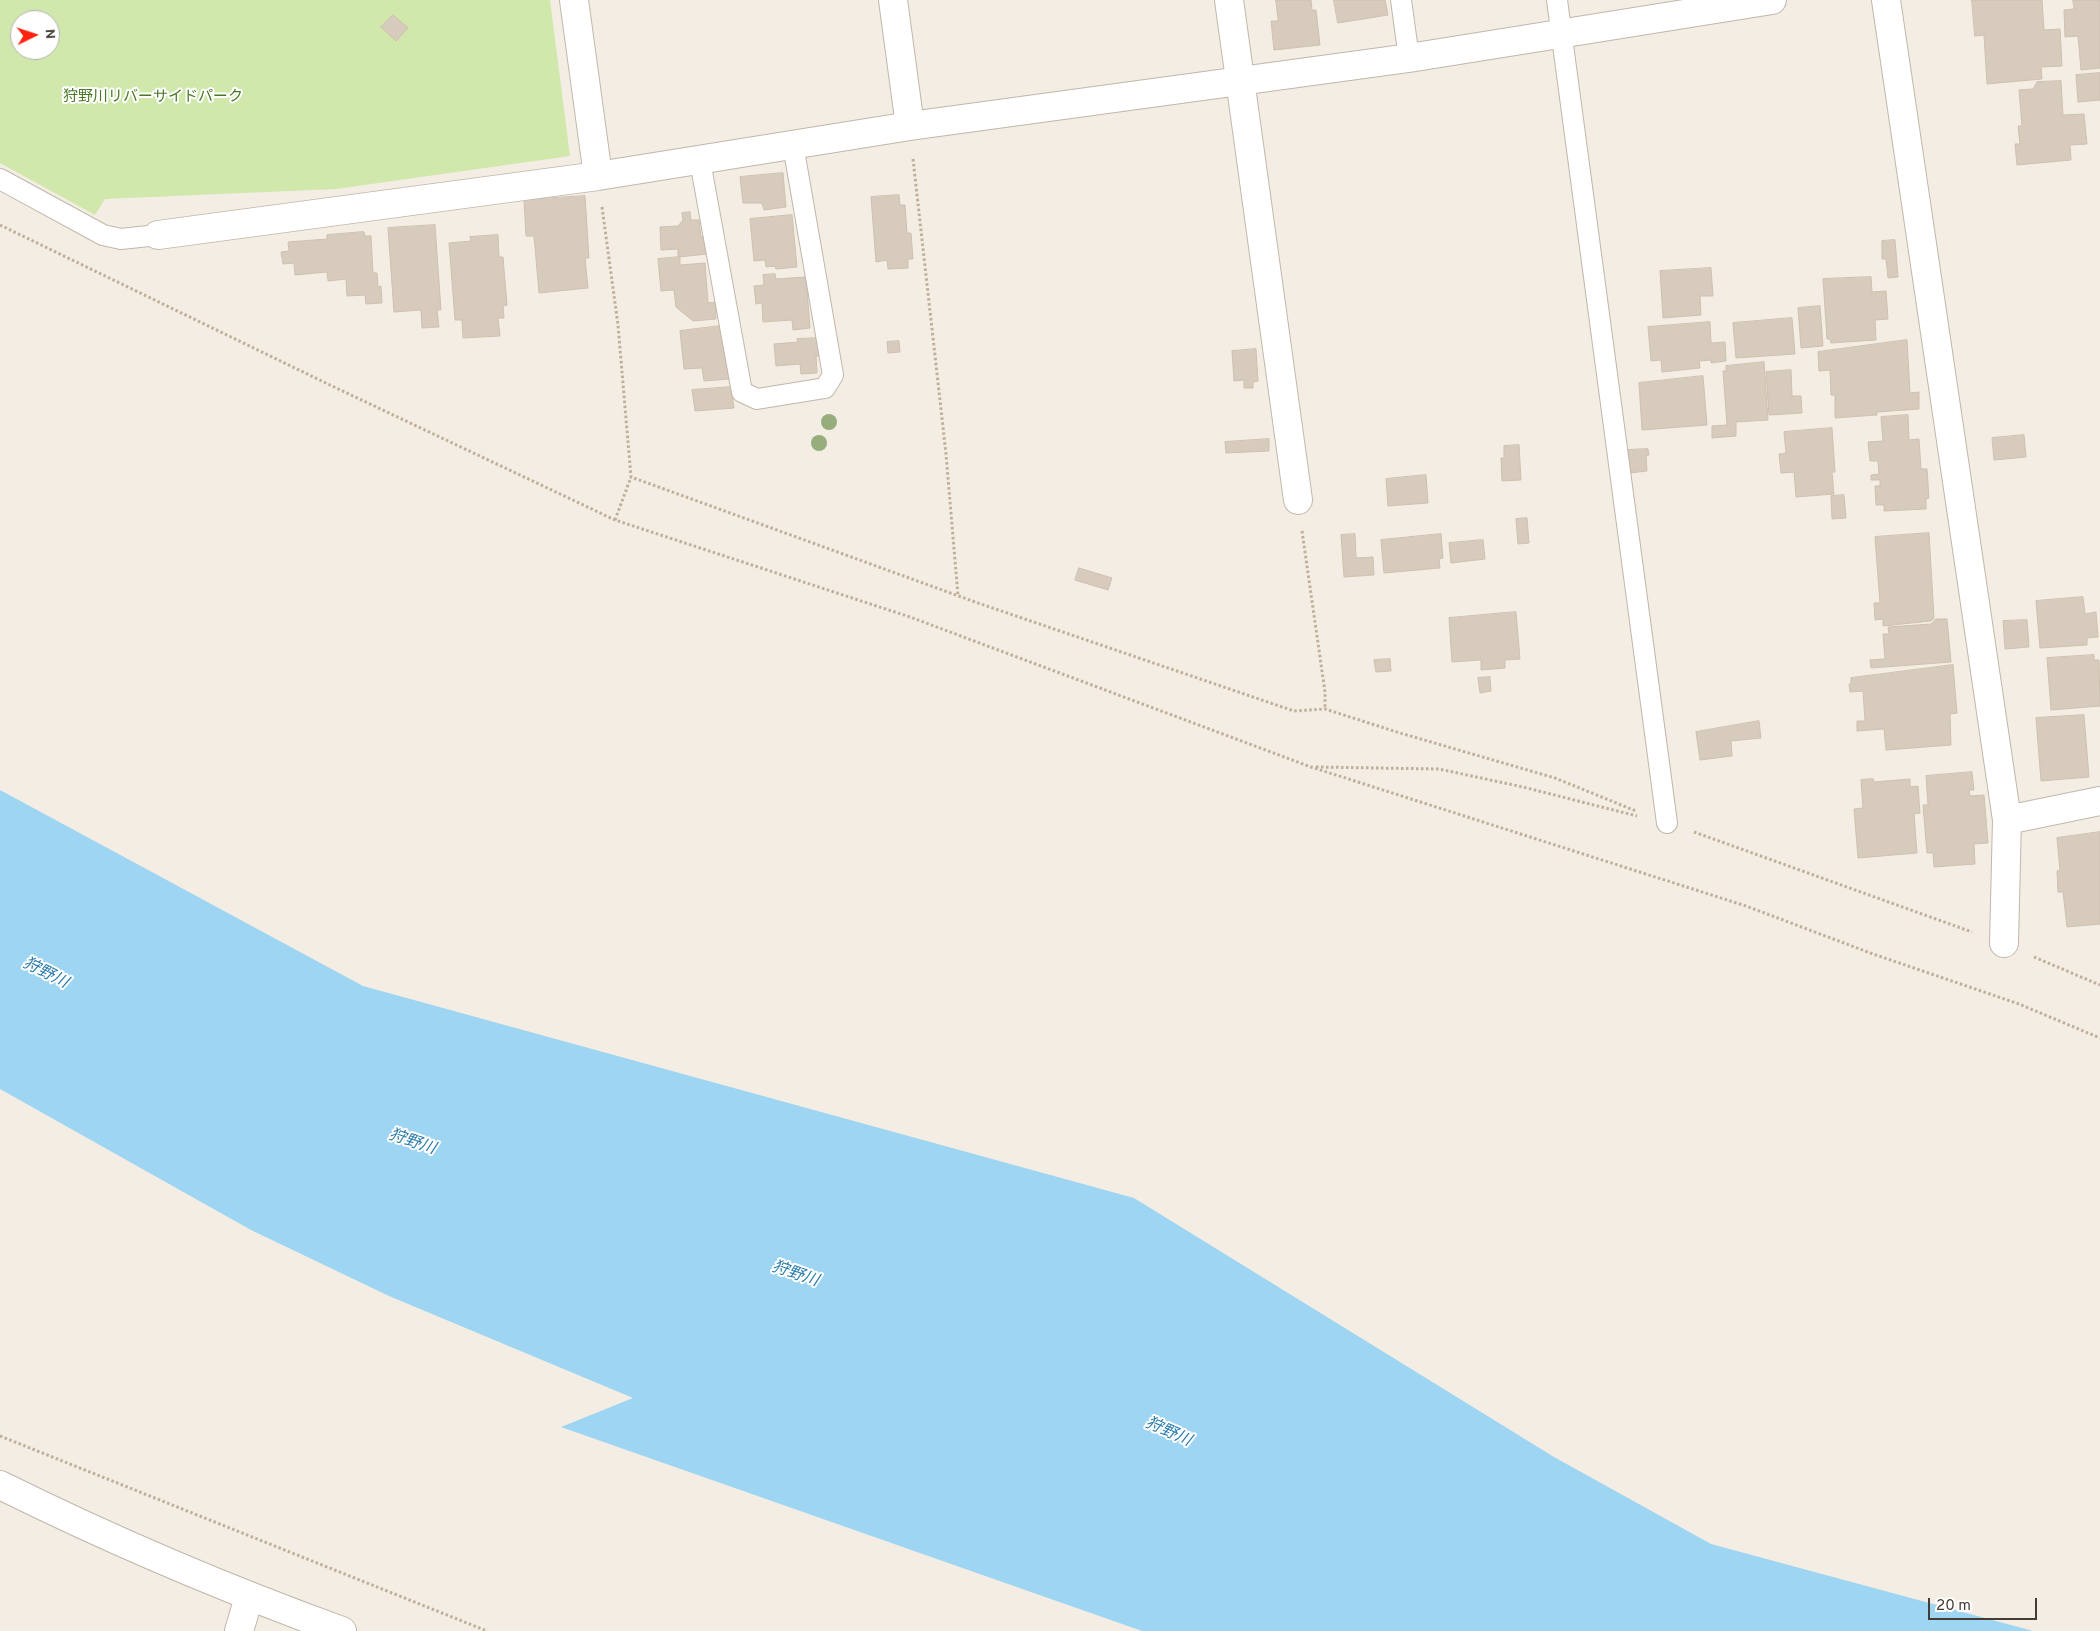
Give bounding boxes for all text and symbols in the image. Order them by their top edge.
north arrow [10,10,60,60]
text: N [41,28,58,40]
park label: 狩野川リバーサイドパーク [63,89,243,107]
water label: 狩野川 [19,955,71,993]
water label: 狩野川 [386,1126,438,1160]
water label: 狩野川 [769,1258,821,1292]
water label: 狩野川 [1142,1414,1194,1452]
scale bar [1930,1588,2039,1620]
text: 20 m [1936,1597,1971,1616]

